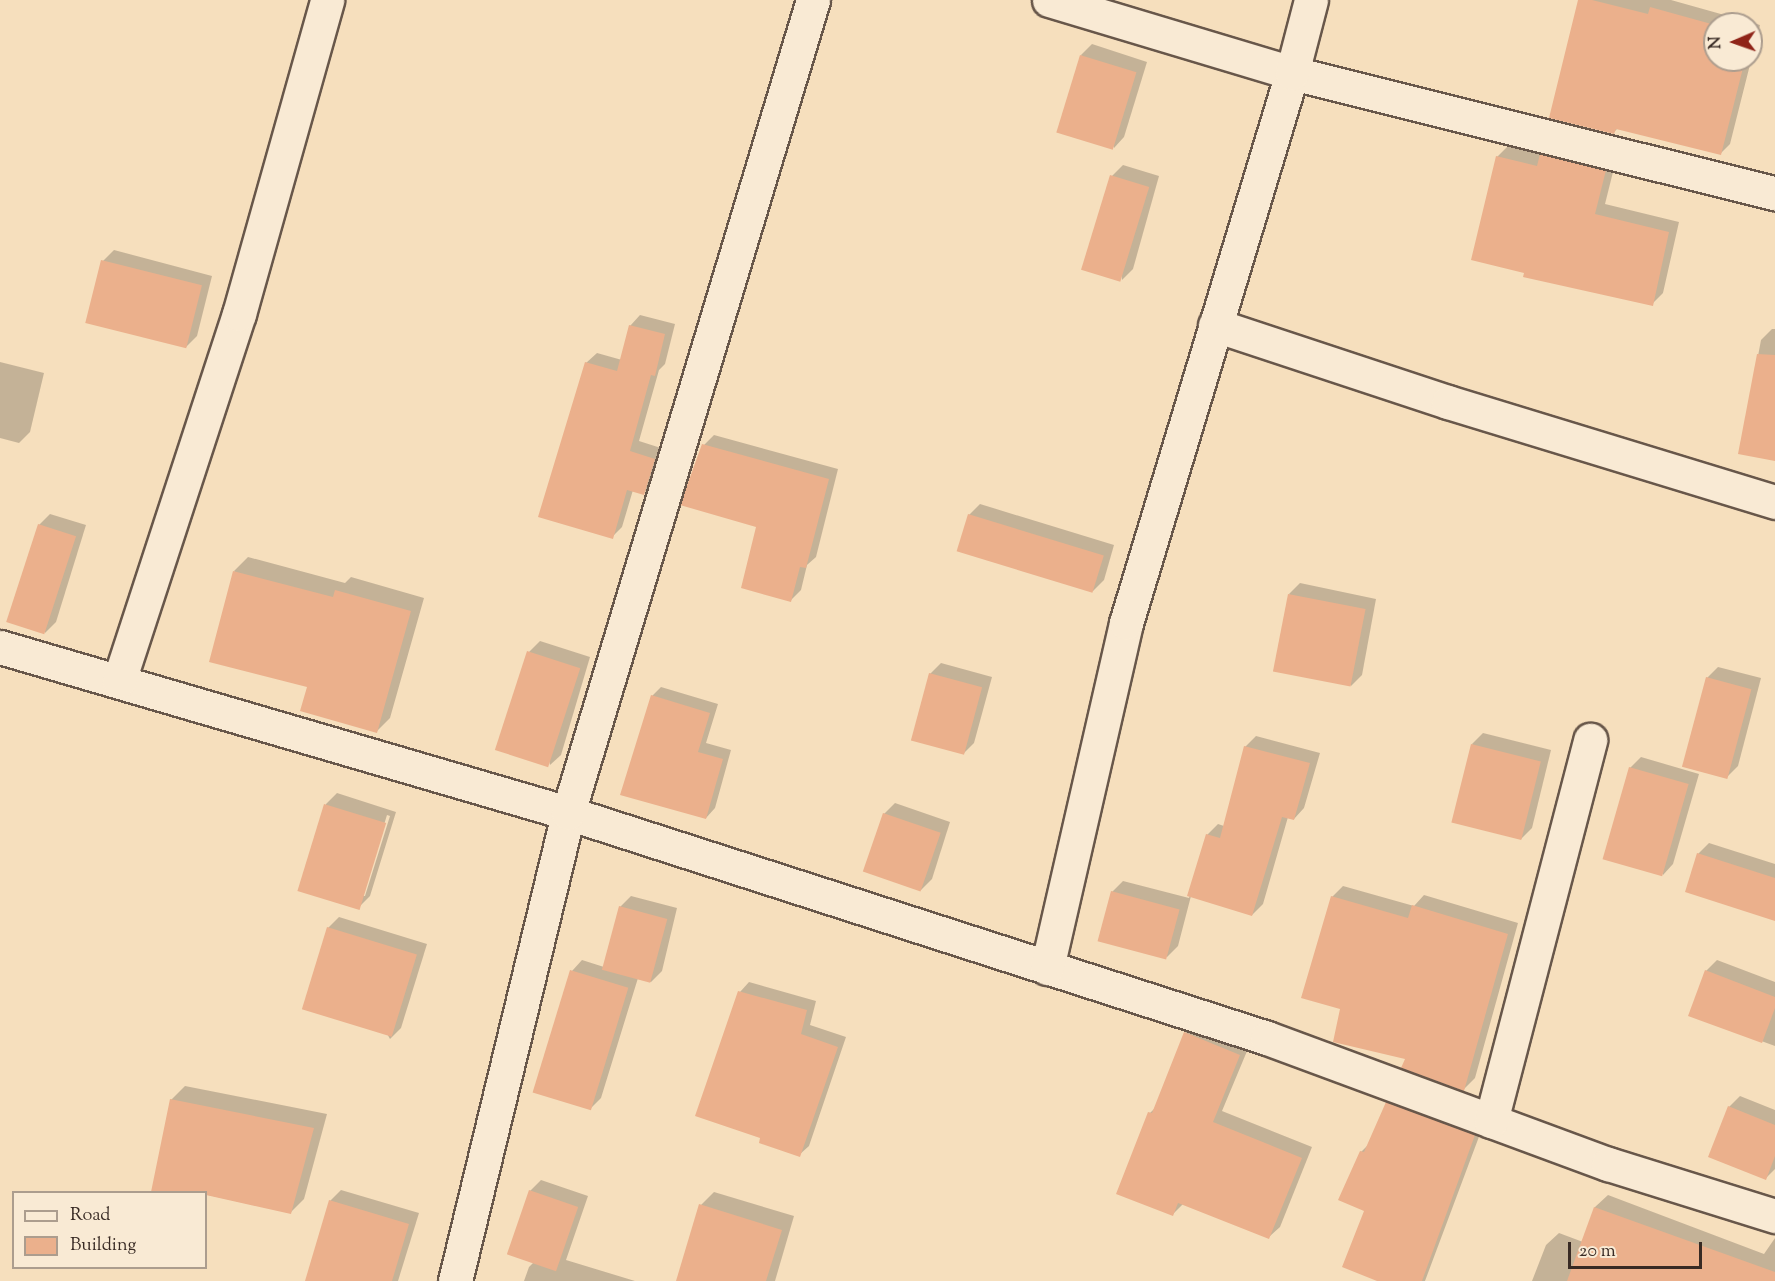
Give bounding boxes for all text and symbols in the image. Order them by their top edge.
north arrow [1703,12,1763,72]
text: N [1705,36,1728,49]
legend [12,1191,207,1269]
text: Road [70,1203,110,1229]
scale bar [1571,1230,1704,1268]
text: Building [70,1233,136,1259]
text: 20 m [1579,1239,1616,1265]

